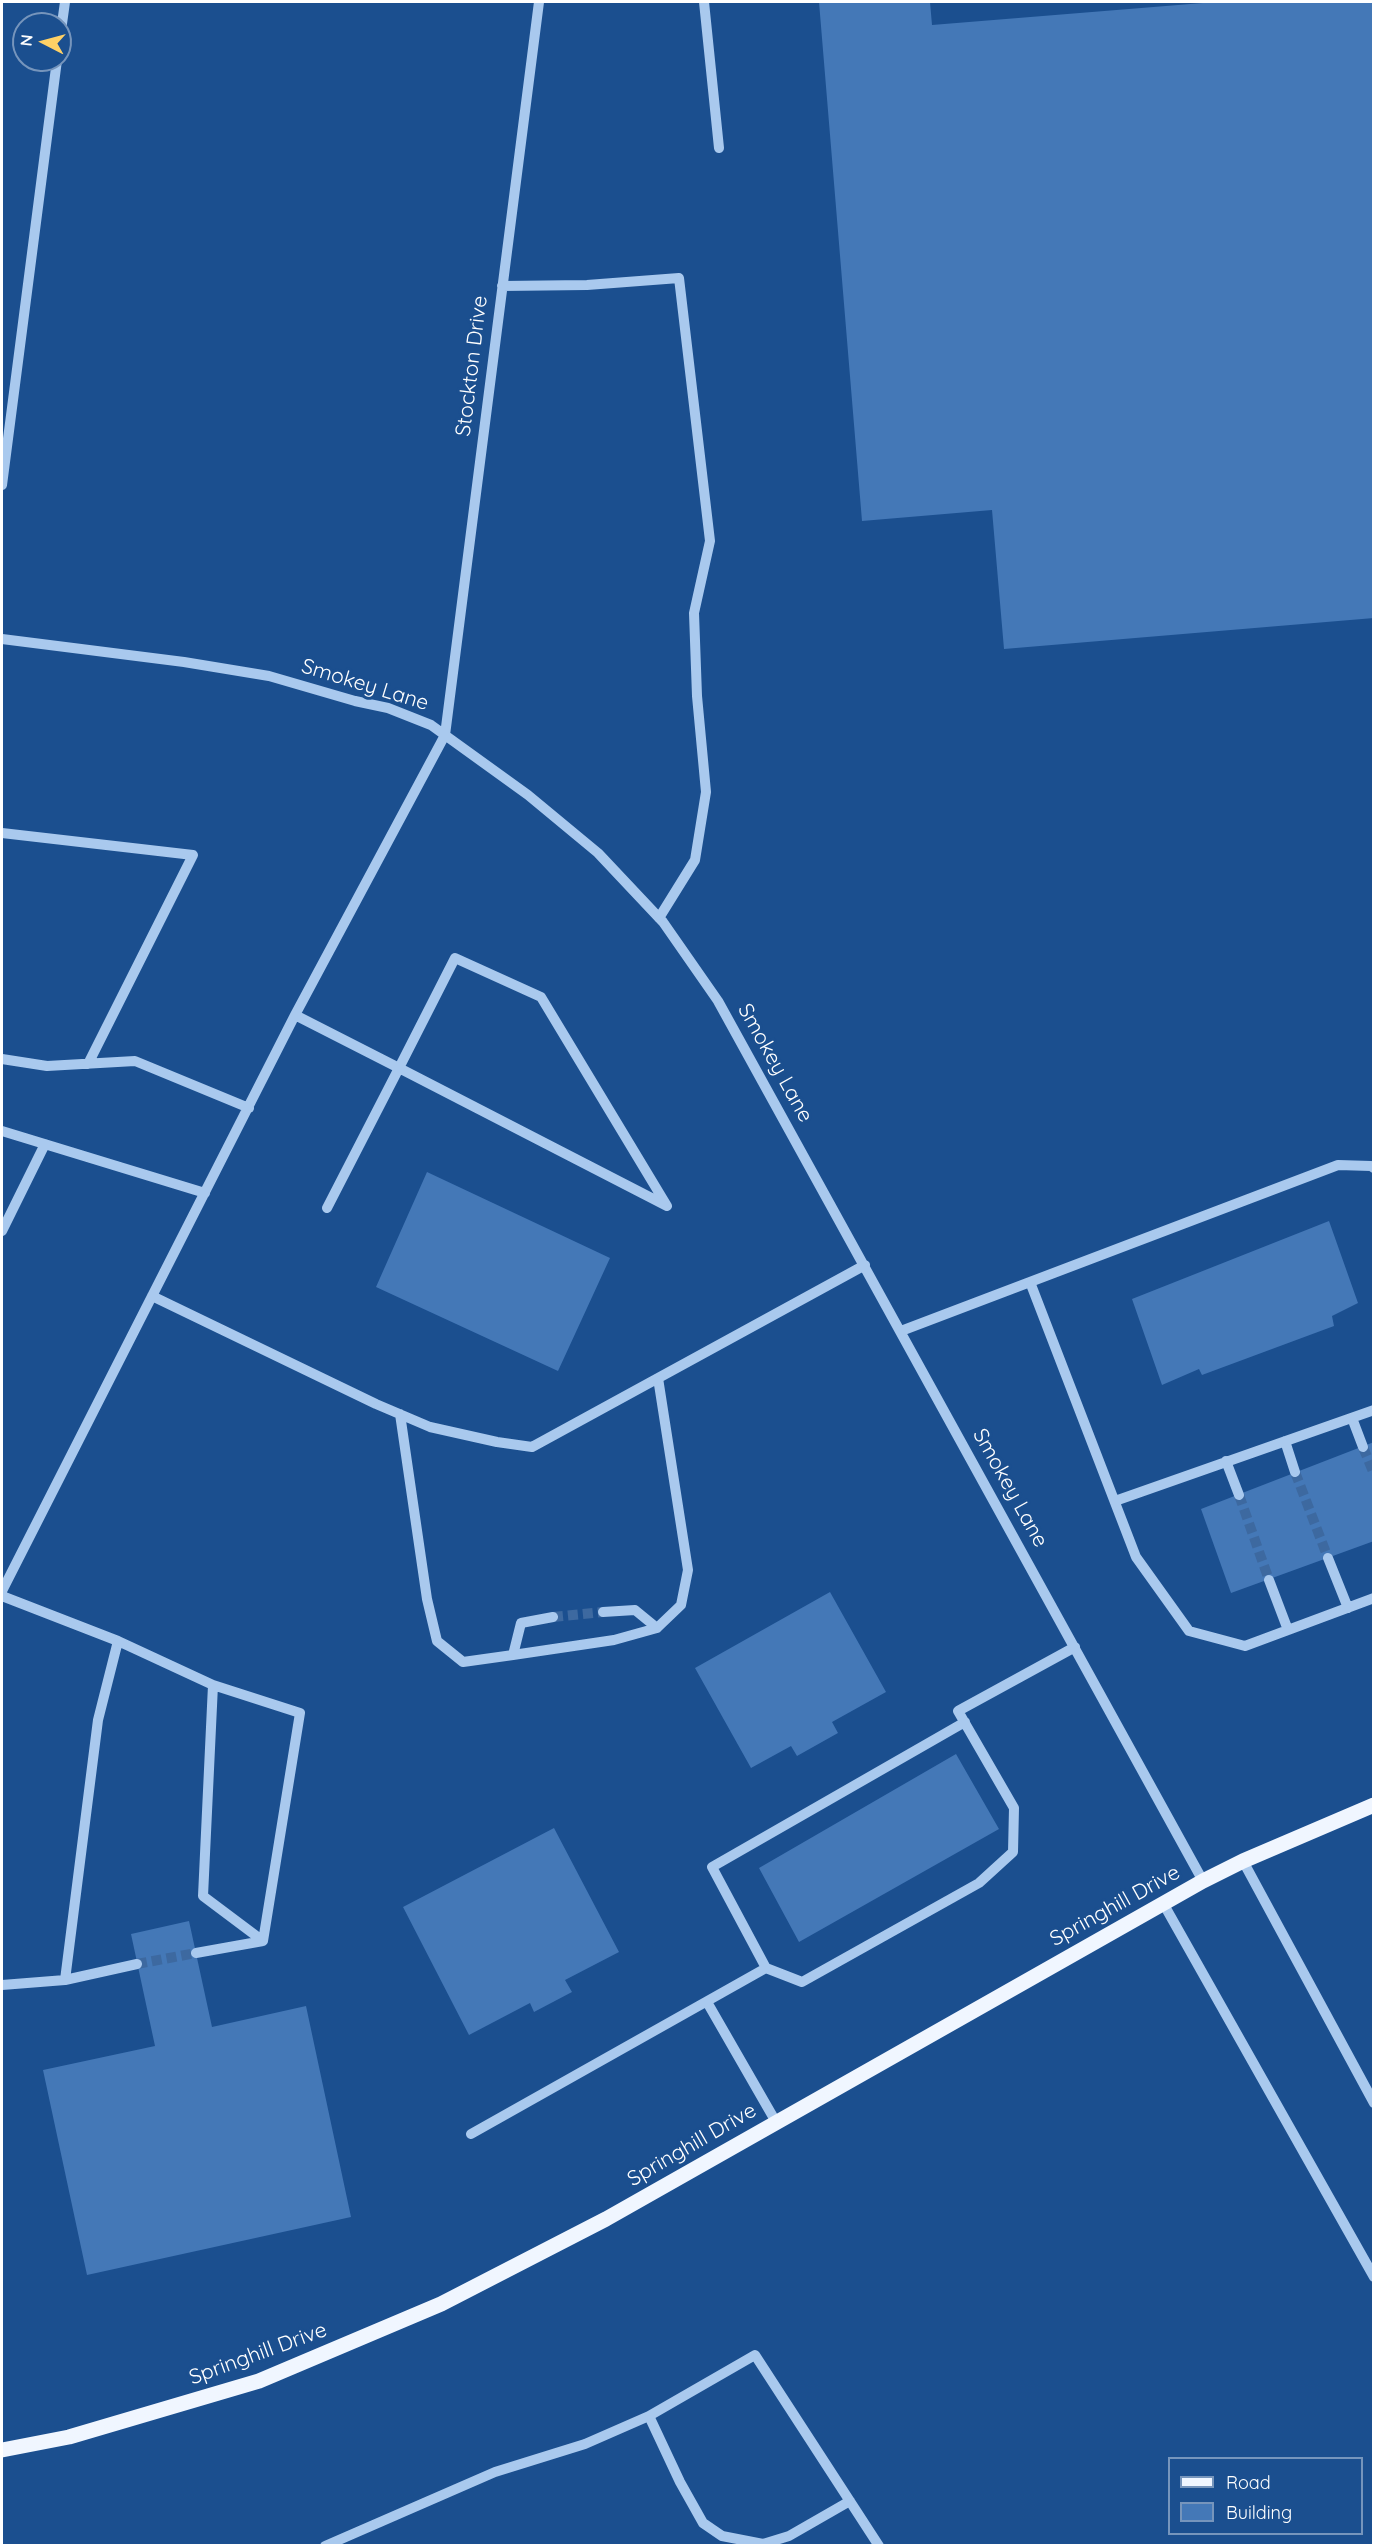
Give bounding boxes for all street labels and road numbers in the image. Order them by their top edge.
street label: Stockton Drive [451,294,493,438]
street label: Smokey Lane [298,654,432,716]
street label: Smokey Lane [732,999,818,1127]
street label: Smokey Lane [967,1424,1053,1552]
street label: Springhill Drive [1046,1860,1184,1952]
street label: Springhill Drive [623,2098,761,2192]
street label: Springhill Drive [186,2317,330,2391]

